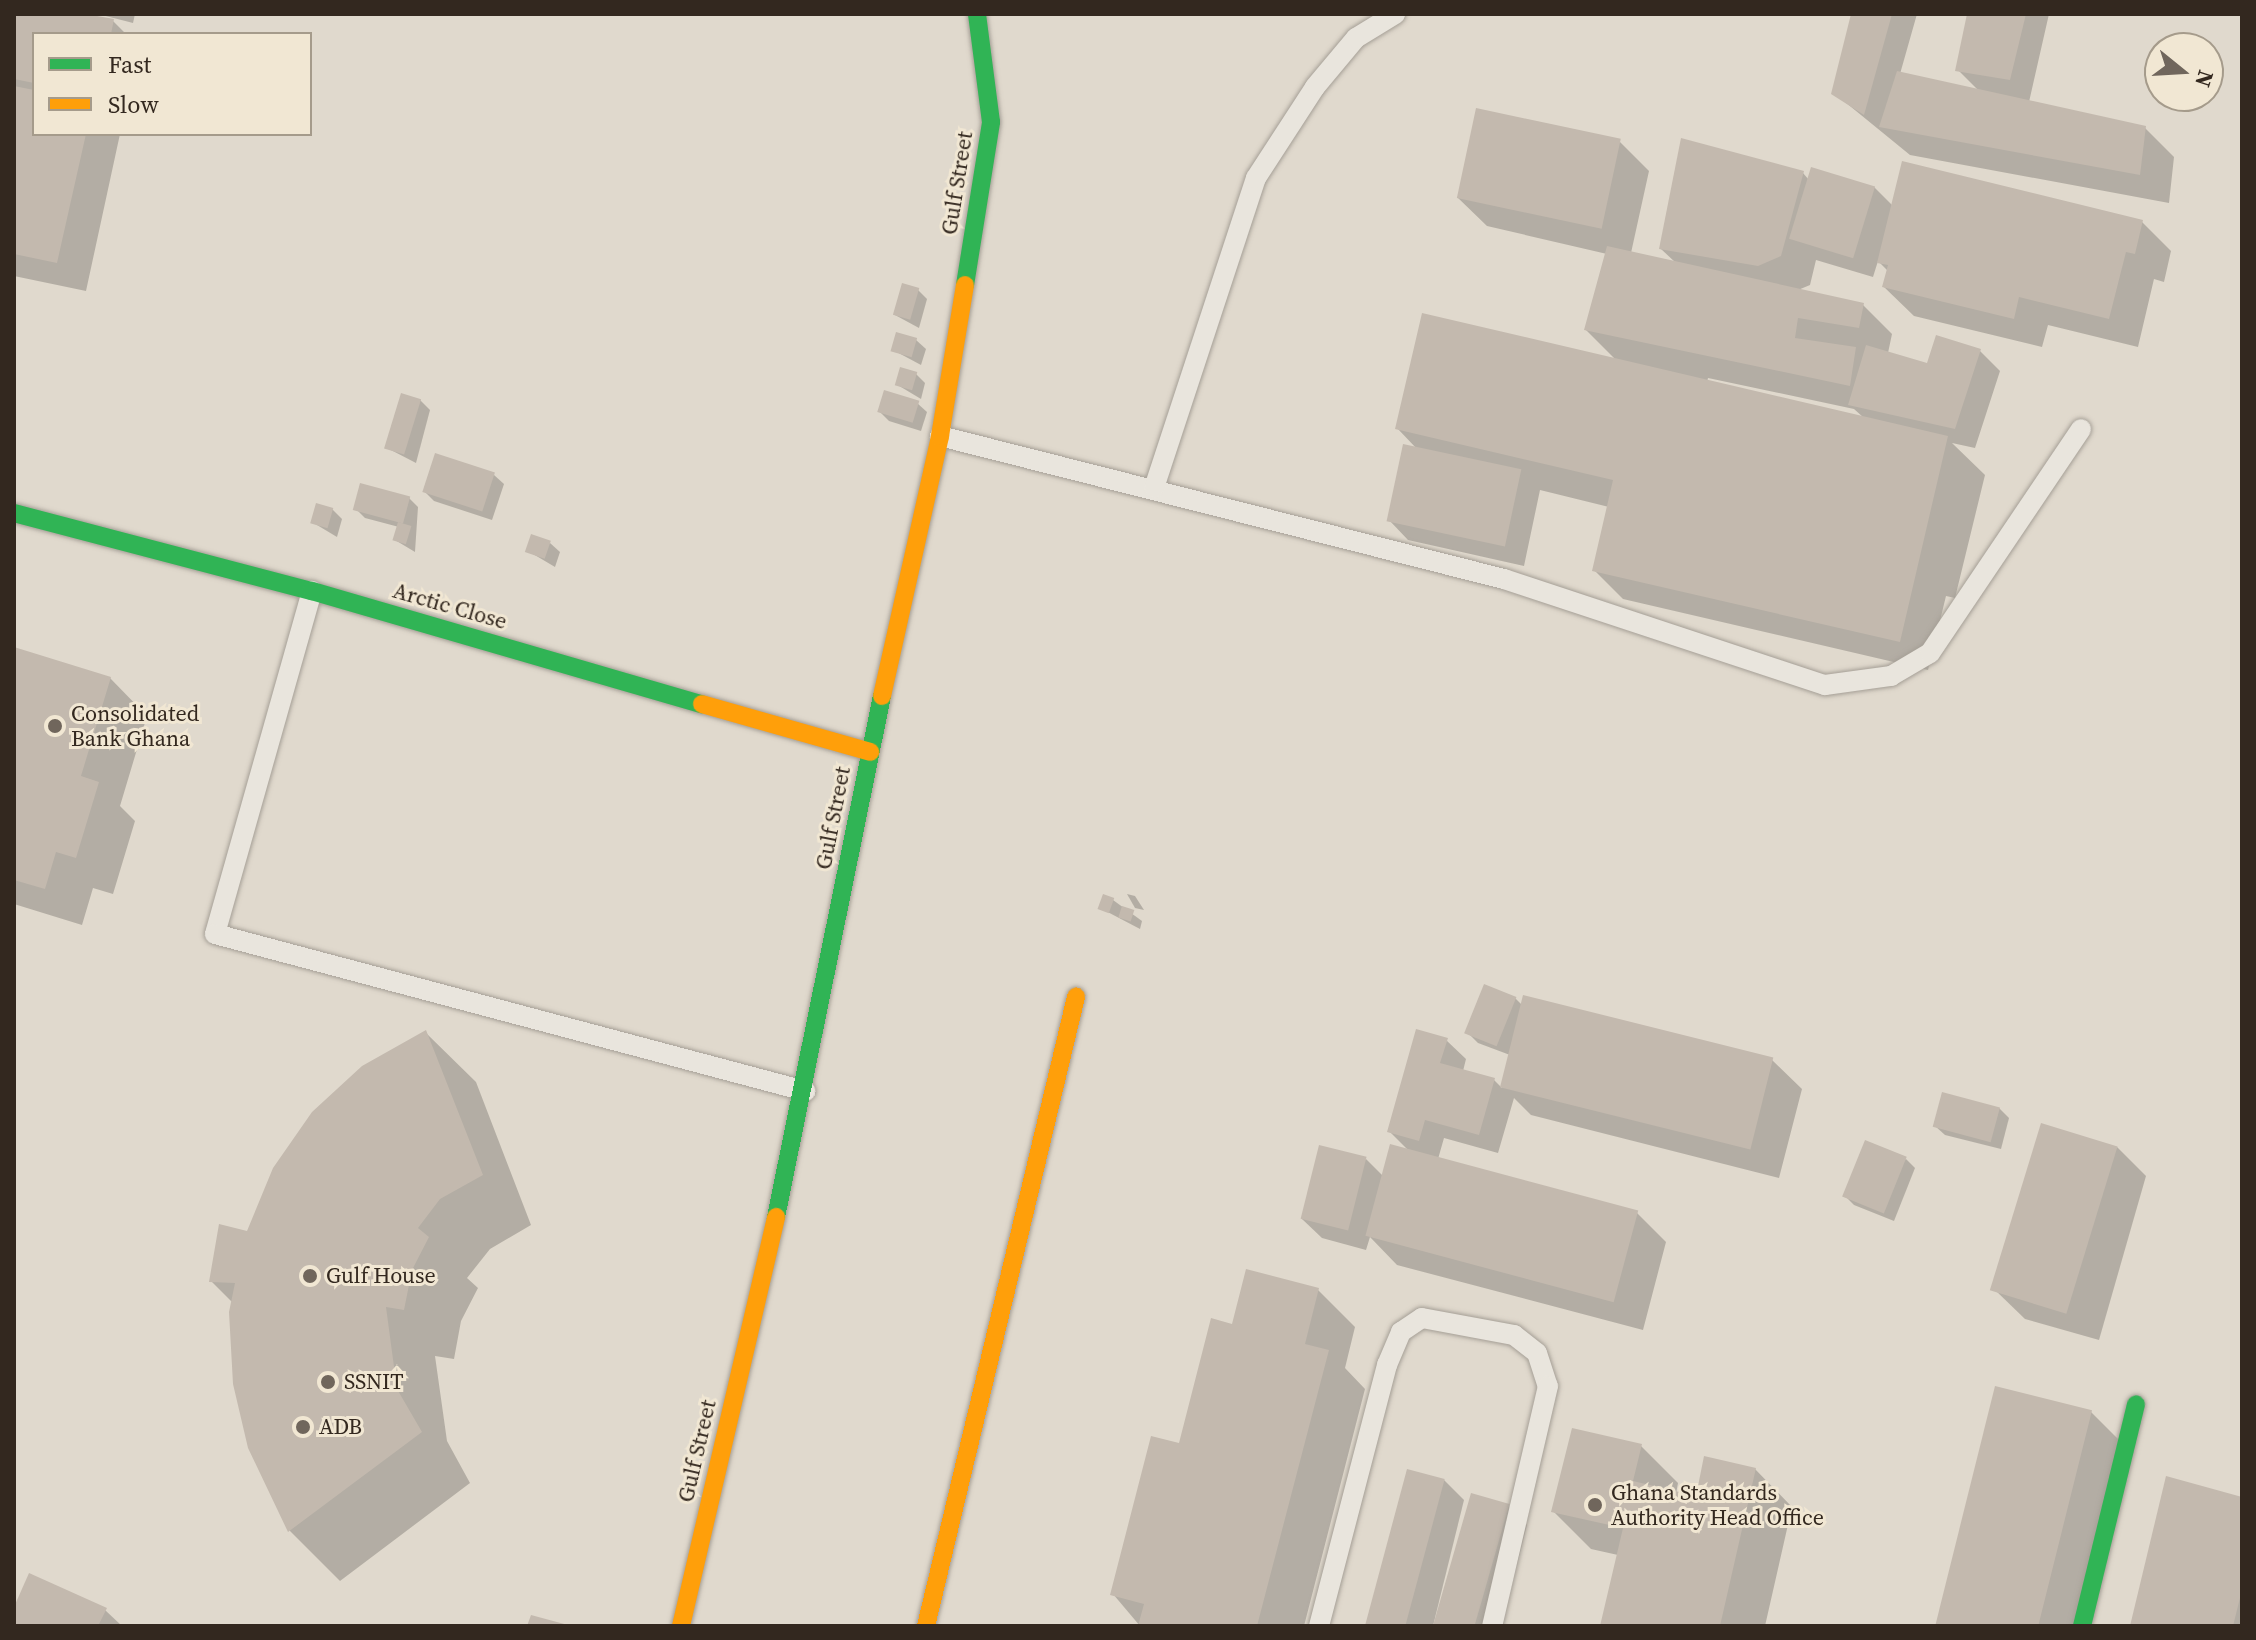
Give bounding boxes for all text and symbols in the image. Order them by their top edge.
legend [32,32,312,136]
north arrow [2144,32,2224,112]
text: Fast [108,48,151,81]
text: N [2188,67,2222,91]
text: Slow [108,88,159,121]
street label: Gulf Street [936,129,978,237]
street label: Arctic Close [390,577,510,635]
place label: Consolidated Bank Ghana [71,700,199,752]
marker: Consolidated Bank Ghana [46,717,64,735]
street label: Gulf Street [810,764,856,872]
place label: Gulf House [326,1263,436,1289]
marker: Gulf House [301,1267,319,1285]
place label: SSNIT [344,1369,403,1395]
marker: SSNIT [319,1373,337,1391]
street label: Gulf Street [672,1397,722,1505]
place label: ADB [319,1414,362,1440]
marker: ADB [294,1418,312,1436]
place label: Ghana Standards Authority Head Office [1611,1479,1824,1530]
marker: Ghana Standards Authority Head Office [1586,1496,1604,1514]

